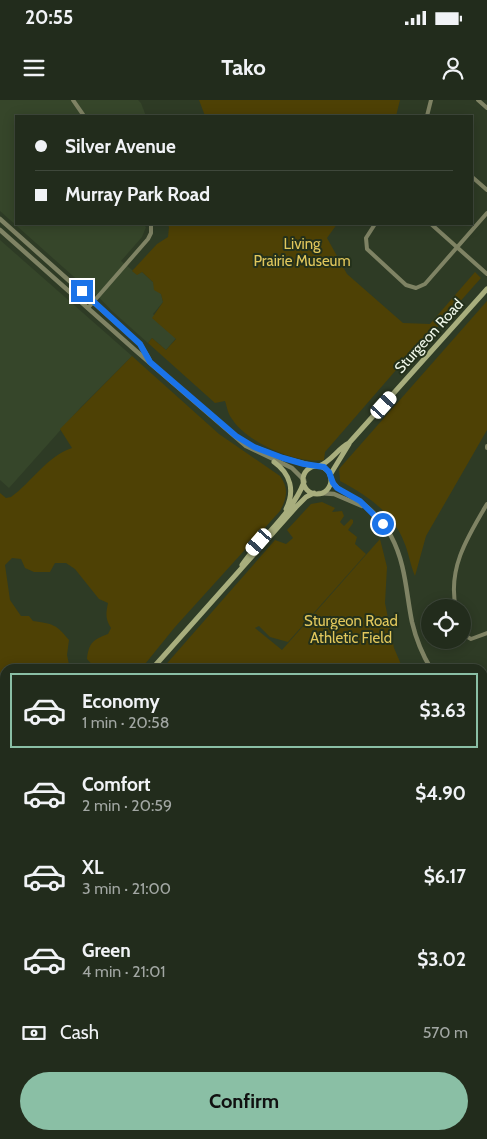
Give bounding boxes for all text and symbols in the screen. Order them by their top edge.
text: 20:55 [25,6,73,29]
icon: menu [20,54,48,82]
text: Tako [221,54,266,81]
icon: person [439,54,467,82]
text: Silver Avenue [65,135,176,158]
text: Murray Park Road [65,183,210,206]
park label: Living Prairie Museum [253,235,351,270]
route end [71,280,93,302]
street label: Sturgeon Road [391,295,467,377]
car [368,389,399,421]
route start [372,513,394,535]
car [243,526,274,558]
map controls [421,599,471,649]
button: locate [421,599,471,649]
park label: Sturgeon Road Athletic Field [304,612,398,647]
icon: car [22,688,67,733]
text: Economy [82,690,160,713]
text: $3.63 [420,699,466,722]
text: 1 min · 20:58 [82,713,169,732]
icon: car [22,771,67,816]
text: Comfort [82,773,151,796]
text: $4.90 [415,782,466,805]
text: 2 min · 20:59 [82,796,172,815]
icon: car [22,854,67,899]
text: XL [82,856,103,879]
text: $6.17 [424,865,466,888]
text: 3 min · 21:00 [82,879,171,898]
icon: car [22,937,67,982]
text: Green [82,939,131,962]
text: $3.02 [417,948,466,971]
text: 4 min · 21:01 [82,962,166,981]
icon: cash [20,1019,48,1047]
text: Cash [60,1021,99,1044]
text: 570 m [423,1023,468,1042]
button: Confirm [20,1072,468,1130]

